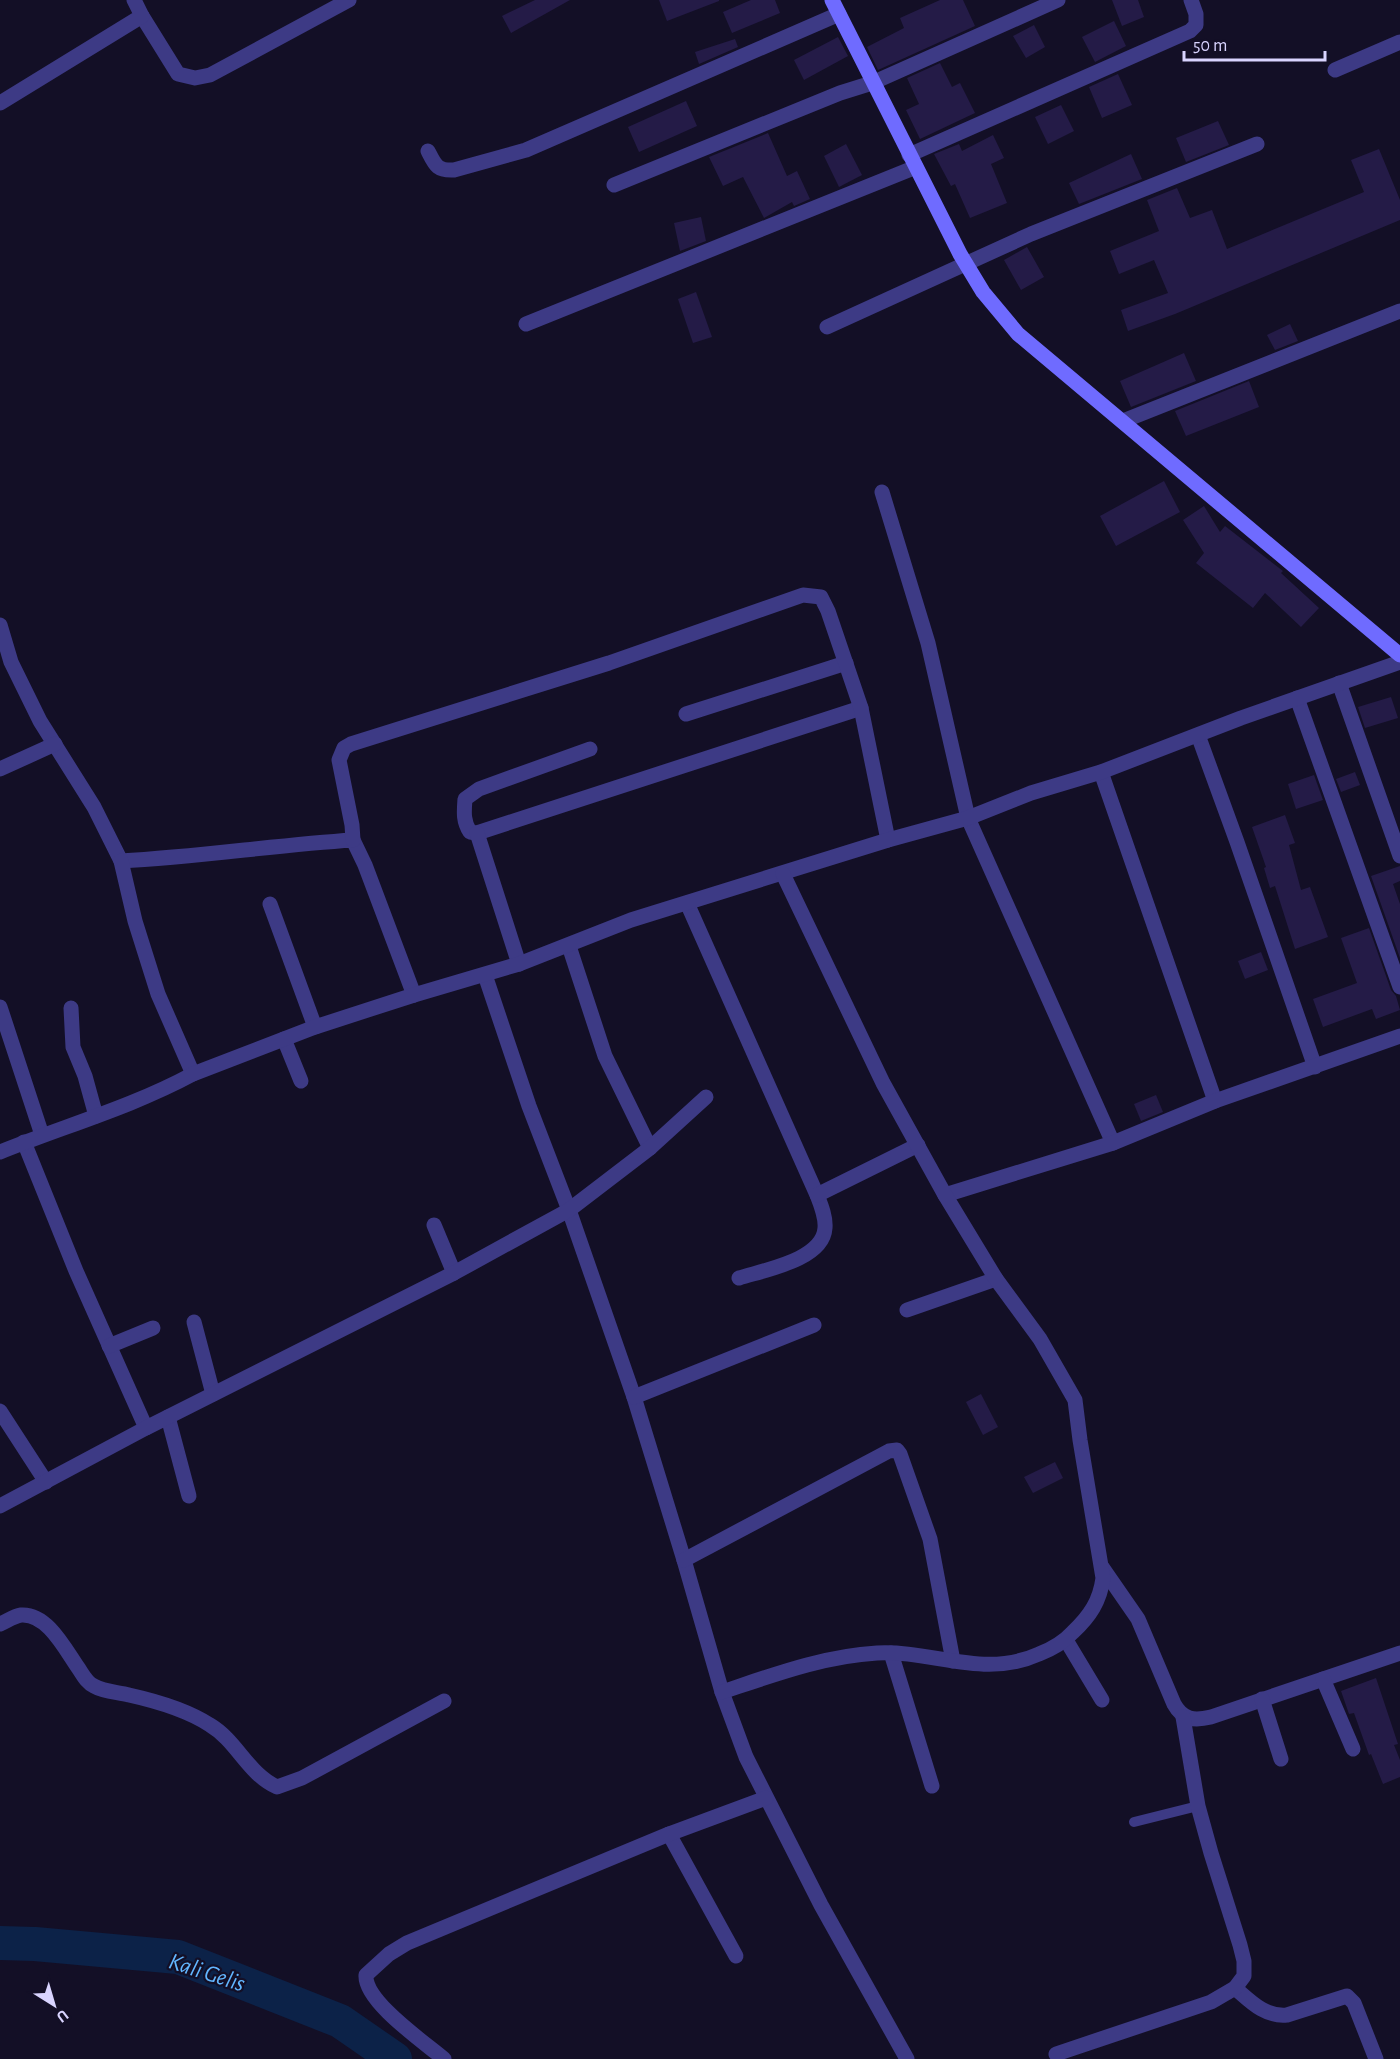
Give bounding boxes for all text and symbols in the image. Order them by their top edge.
scale bar [1184,24,1325,62]
text: 50 m [1193,37,1227,55]
water label: Kali Gelis [166,1949,248,1997]
north arrow [24,1975,84,2035]
text: U [54,2007,71,2026]

